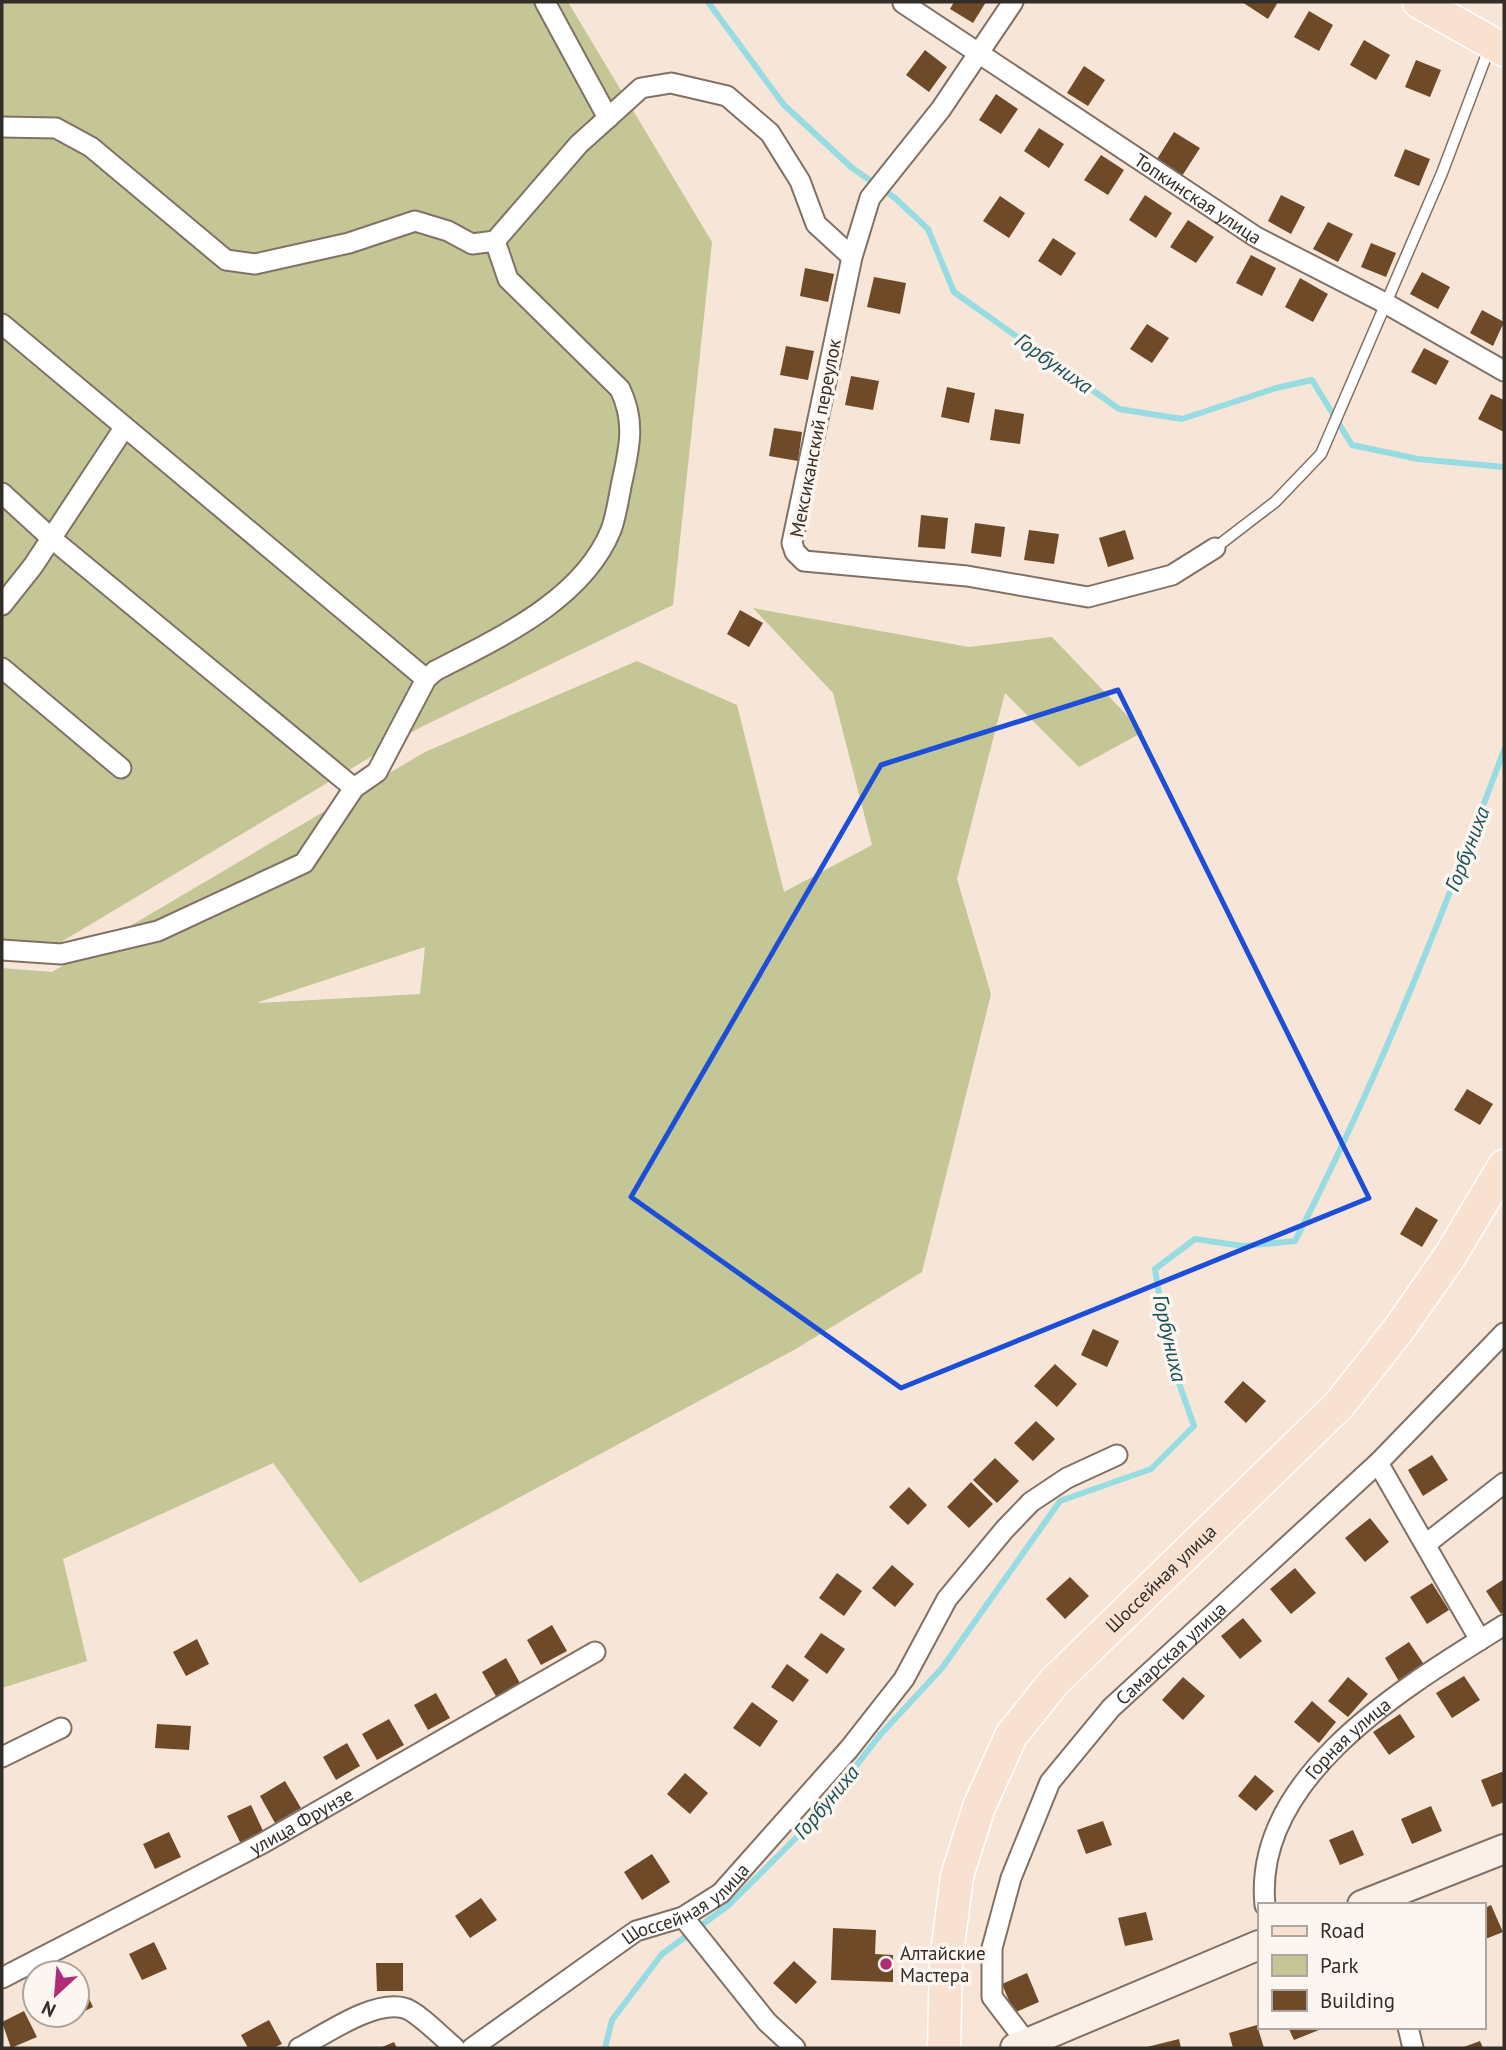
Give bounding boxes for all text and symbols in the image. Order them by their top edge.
street label: Топкинская улица [1130,148,1266,249]
water label: Горбуниха [1010,326,1099,400]
street label: Мексиканский переулок [784,337,846,539]
water label: Горбуниха [1438,802,1496,895]
water label: Горбуниха [1147,1292,1193,1385]
street label: Шоссейная улица [1100,1519,1221,1637]
street label: Самарская улица [1110,1596,1231,1710]
street label: Горная улица [1300,1692,1395,1784]
water label: Горбуниха [787,1759,865,1845]
street label: улица Фрунзе [245,1782,357,1860]
street label: Шоссейная улица [617,1858,754,1950]
legend [1258,1903,1485,2029]
text: Road [1320,1917,1364,1944]
place label: Алтайские Мастера [900,1941,986,1987]
text: Park [1320,1952,1359,1979]
marker: Алтайские Мастера [878,1956,894,1972]
north arrow [21,1959,91,2029]
text: Building [1320,1987,1395,2014]
text: N [38,1996,59,2023]

